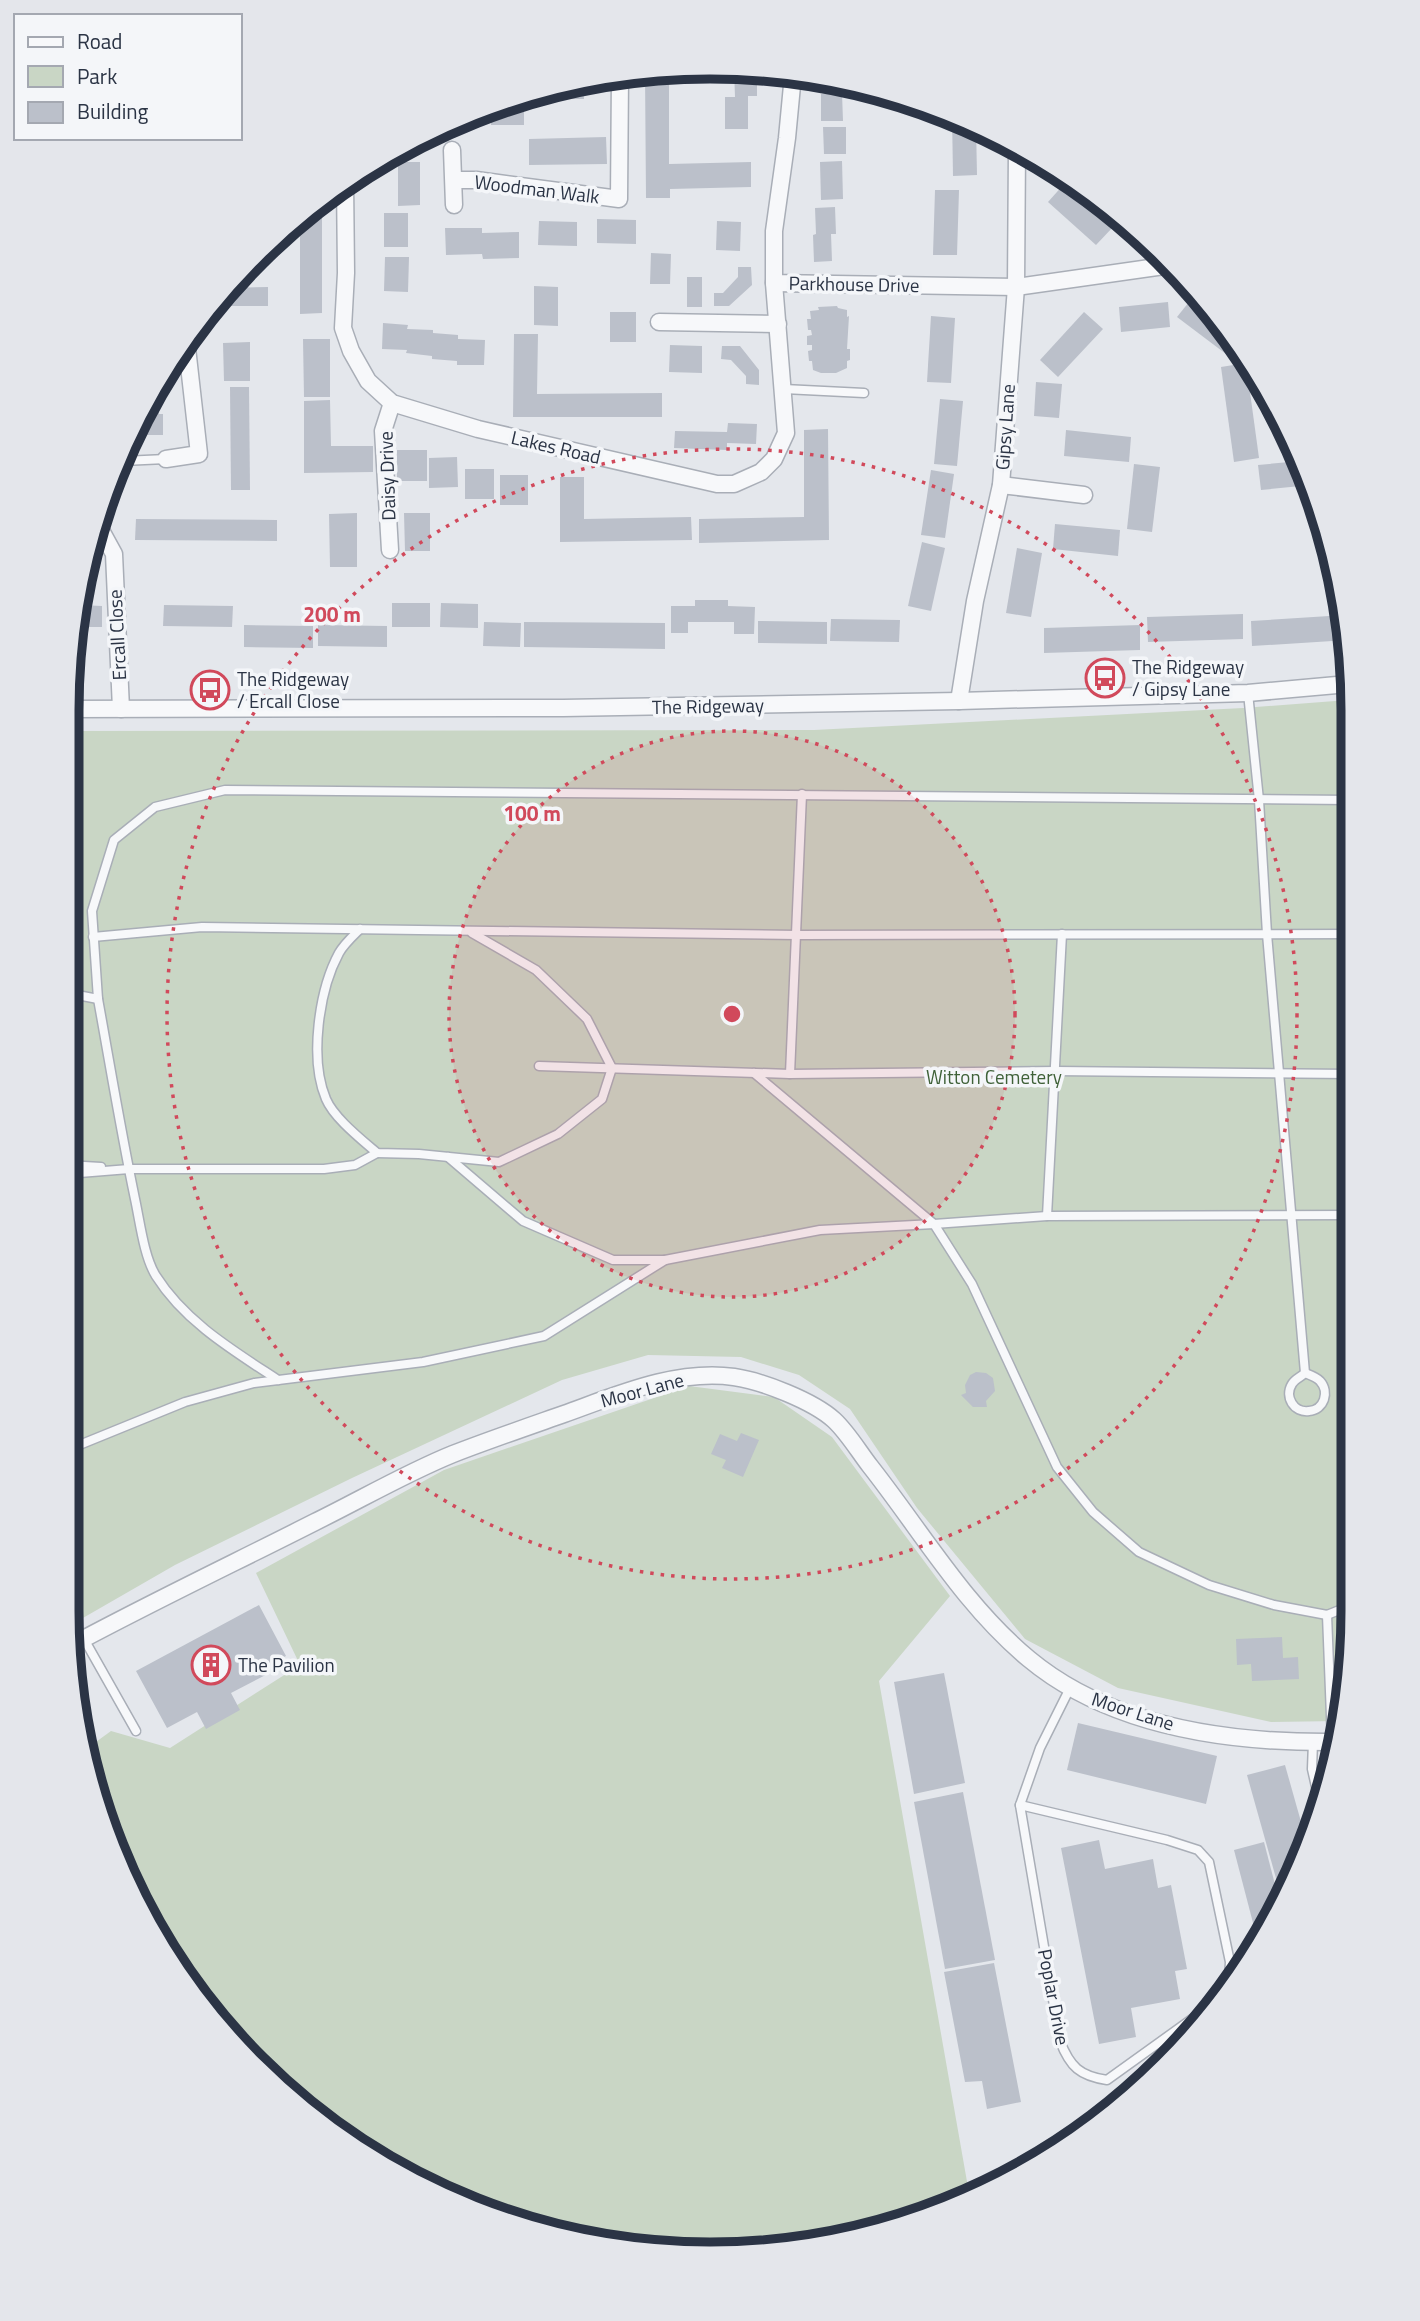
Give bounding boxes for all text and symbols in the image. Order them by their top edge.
legend [14,14,242,140]
text: Road [77,25,122,57]
text: Park [77,60,117,92]
text: Building [77,95,149,127]
street label: Woodman Walk [473,166,601,211]
street label: Parkhouse Drive [788,268,920,299]
street label: Gipsy Lane [987,383,1022,471]
street label: Lakes Road [508,422,604,471]
street label: Daisy Drive [370,431,403,521]
street label: Ercall Close [100,589,133,681]
text: 200 m [303,598,361,630]
place label: The Ridgeway / Gipsy Lane [1132,652,1244,703]
bus stop icon: The Ridgeway / Gipsy Lane [1084,657,1126,699]
place label: The Ridgeway / Ercall Close [237,664,349,715]
bus stop icon: The Ridgeway / Ercall Close [189,669,231,711]
street label: The Ridgeway [652,690,764,721]
text: 100 m [503,797,561,829]
centre of rings [720,1002,744,1026]
park label: Witton Cemetery [926,1062,1062,1091]
street label: Moor Lane [597,1364,687,1415]
building icon: The Pavilion [190,1644,232,1686]
place label: The Pavilion [238,1650,335,1679]
street label: Moor Lane [1088,1684,1178,1737]
street label: Poplar Drive [1031,1946,1078,2048]

